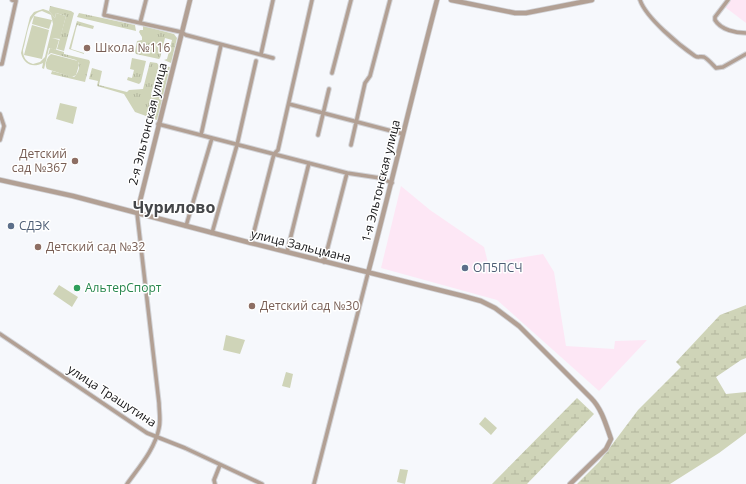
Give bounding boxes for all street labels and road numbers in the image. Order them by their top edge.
street label: 2-я Эльтонская улица [124,61,171,187]
street label: 1-я Эльтонская улица [357,118,404,244]
street label: улица Зальцмана [249,225,353,266]
street label: улица Трашутина [65,360,160,431]

